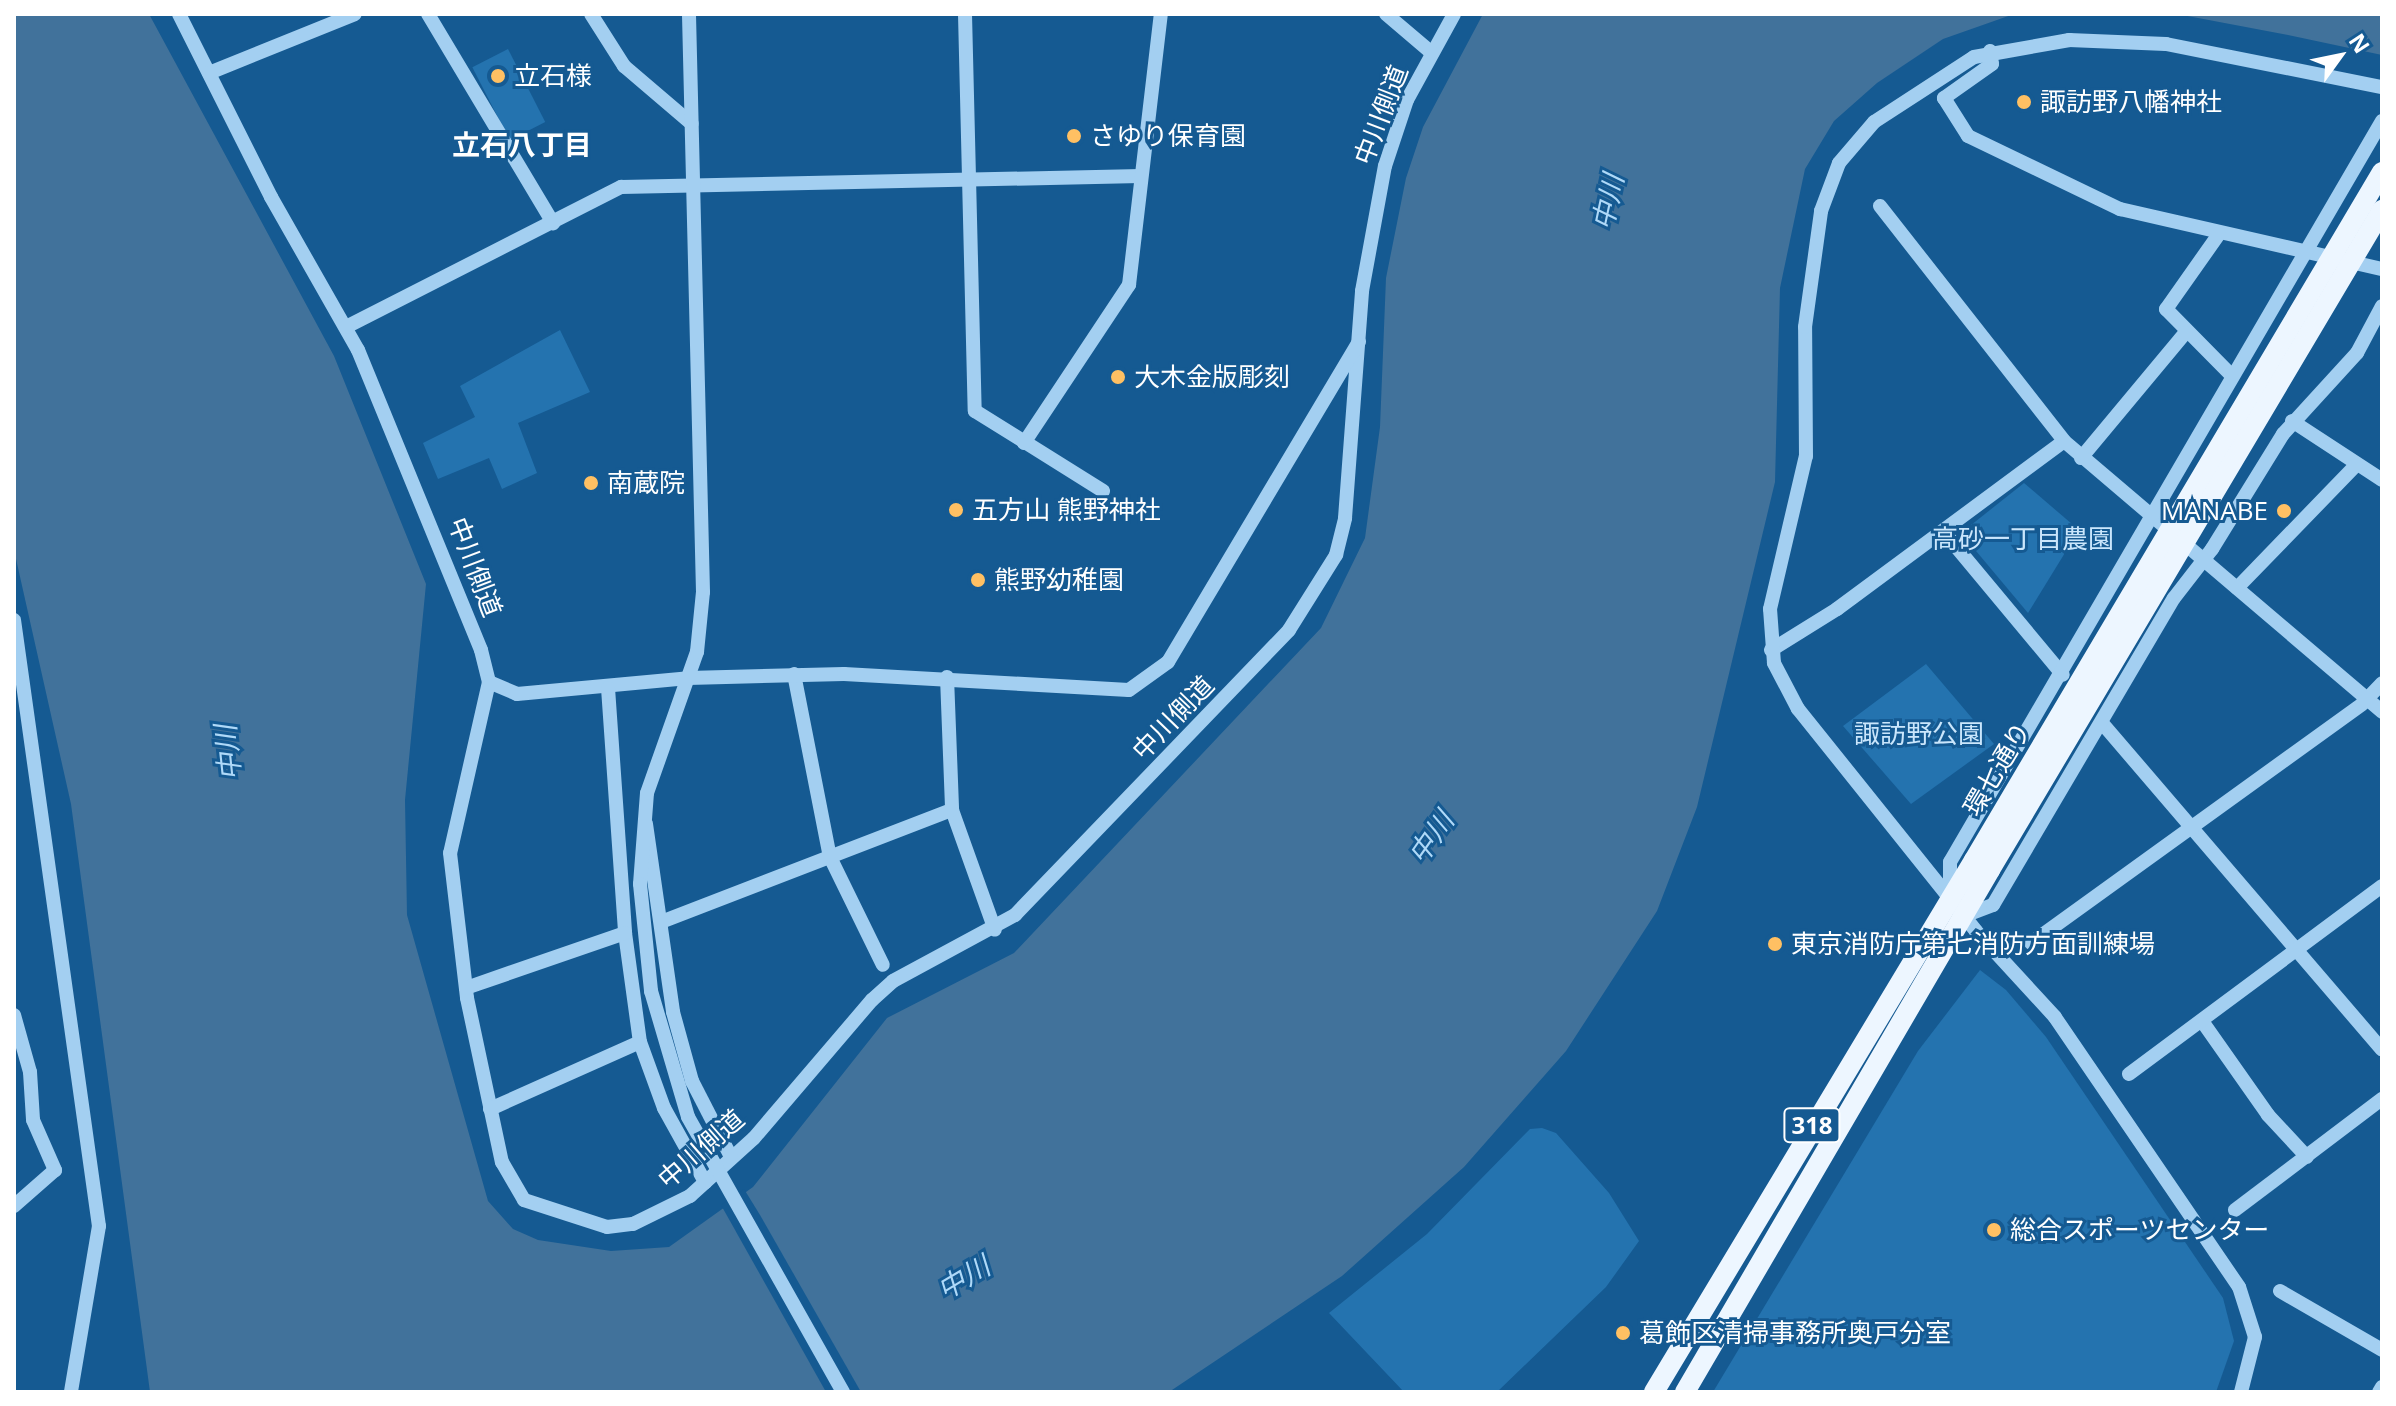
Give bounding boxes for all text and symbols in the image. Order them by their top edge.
north arrow [2300,16,2380,96]
text: N [2343,27,2378,59]
place label: 立石様 [514,60,592,92]
street label: 中川側道 [1348,61,1414,169]
marker: 立石様 [489,67,507,85]
place label: 諏訪野八幡神社 [2040,86,2222,118]
marker: 諏訪野八幡神社 [2015,93,2033,111]
place label: さゆり保育園 [1090,120,1246,152]
district label: 立石八丁目 [452,127,592,161]
marker: さゆり保育園 [1065,127,1083,145]
water label: 中川 [1585,171,1629,233]
place label: 大木金版彫刻 [1134,361,1290,393]
marker: 大木金版彫刻 [1109,368,1127,386]
place label: 南蔵院 [607,467,685,499]
marker: 南蔵院 [582,474,600,492]
place label: 五方山 熊野神社 [972,494,1161,526]
place label: MANABE [2161,495,2268,527]
marker: 五方山 熊野神社 [947,501,965,519]
marker: MANABE [2275,502,2293,520]
street label: 中川側道 [442,513,508,621]
park label: 高砂一丁目農園 [1932,523,2114,555]
place label: 熊野幼稚園 [994,564,1124,596]
marker: 熊野幼稚園 [969,571,987,589]
street label: 中川側道 [1126,670,1220,766]
street label: 環七通り [1957,716,2037,822]
park label: 諏訪野公園 [1854,718,1984,750]
water label: 中川 [207,723,247,783]
water label: 中川 [1400,804,1460,870]
place label: 東京消防庁第七消防方面訓練場 [1791,928,2155,960]
marker: 東京消防庁第七消防方面訓練場 [1766,935,1784,953]
street label: 中川側道 [652,1103,750,1195]
road number: 318 [1782,1105,1842,1145]
place label: 総合スポーツセンター [2010,1214,2270,1246]
marker: 総合スポーツセンター [1985,1221,2003,1239]
water label: 中川 [930,1248,996,1306]
place label: 葛飾区清掃事務所奥戸分室 [1639,1317,1951,1349]
marker: 葛飾区清掃事務所奥戸分室 [1614,1324,1632,1342]

